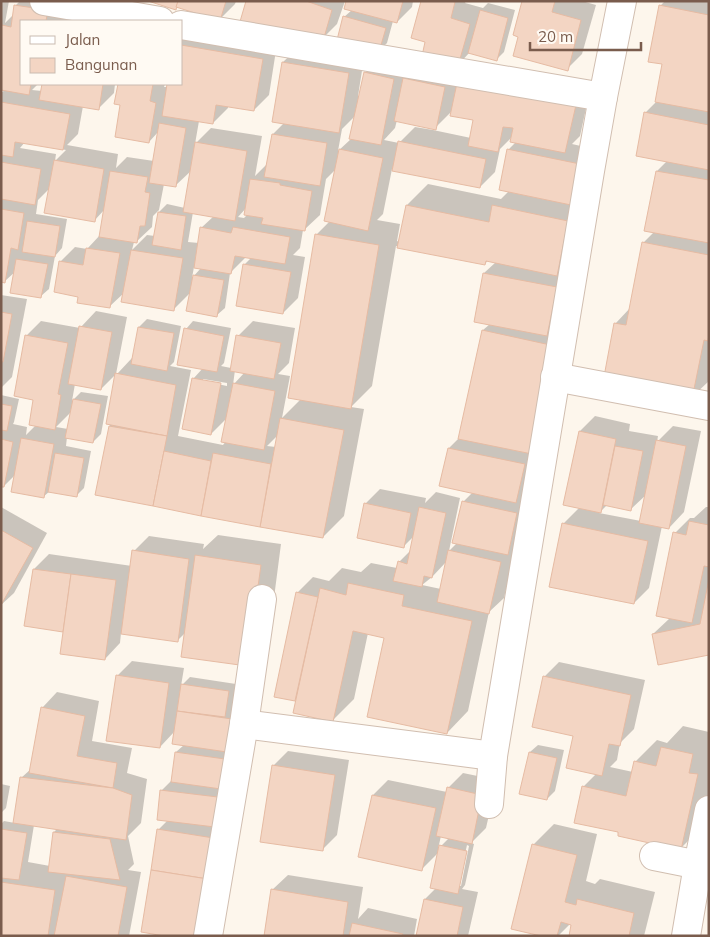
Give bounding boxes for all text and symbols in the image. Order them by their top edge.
legend [20,20,182,85]
scale bar [530,20,641,52]
text: 20 m [538,27,573,46]
text: Jalan [65,30,100,49]
text: Bangunan [65,55,137,74]

